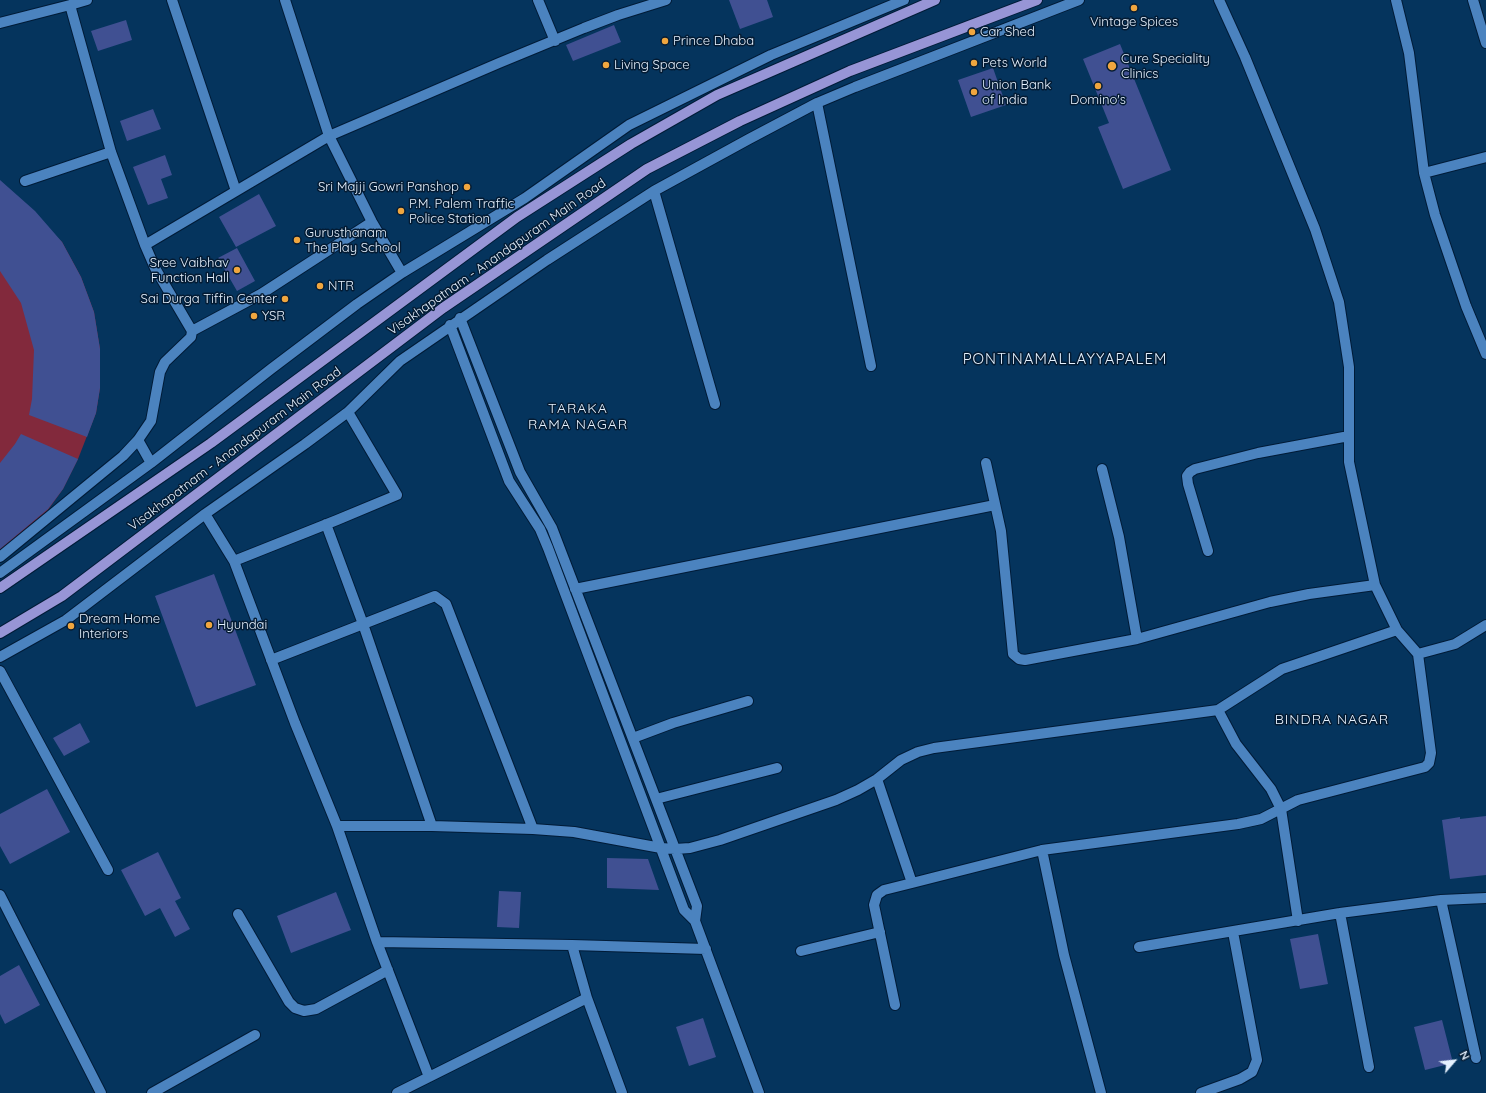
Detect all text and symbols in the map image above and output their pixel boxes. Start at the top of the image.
marker: Vintage Spices [1129,3,1139,13]
place label: Vintage Spices [1090,14,1178,30]
place label: Car Shed [980,24,1035,40]
marker: Car Shed [967,27,977,37]
place label: Prince Dhaba [673,33,754,49]
marker: Prince Dhaba [660,36,670,46]
place label: Cure Speciality Clinics [1121,51,1210,82]
place label: Pets World [982,55,1047,71]
place label: Living Space [614,57,690,73]
marker: Pets World [969,58,979,68]
marker: Living Space [601,60,611,70]
marker: Cure Speciality Clinics [1106,60,1118,72]
place label: Union Bank of India [982,77,1051,108]
marker: Domino's [1093,81,1103,91]
marker: Union Bank of India [969,87,979,97]
place label: Domino's [1070,92,1126,108]
street label: Visakhapatnam - Anandapuram Main Road [385,175,609,339]
place label: Sri Majji Gowri Panshop [318,179,459,195]
marker: Sri Majji Gowri Panshop [462,182,472,192]
place label: P.M. Palem Traffic Police Station [409,196,514,227]
marker: P.M. Palem Traffic Police Station [396,206,406,216]
place label: Gurusthanam The Play School [305,225,401,256]
marker: Gurusthanam The Play School [292,235,302,245]
place label: Sree Vaibhav Function Hall [150,255,229,286]
marker: Sree Vaibhav Function Hall [232,265,242,275]
place label: NTR [328,278,354,294]
marker: NTR [315,281,325,291]
place label: Sai Durga Tiffin Center [141,291,277,307]
marker: Sai Durga Tiffin Center [280,294,290,304]
place label: YSR [262,308,285,324]
marker: YSR [249,311,259,321]
district label: PONTINAMALLAYYAPALEM [963,350,1167,368]
street label: Visakhapatnam - Anandapuram Main Road [126,364,344,534]
district label: TARAKA RAMA NAGAR [528,401,628,434]
place label: Dream Home Interiors [79,611,160,642]
place label: Hyundai [217,617,267,633]
marker: Hyundai [204,620,214,630]
marker: Dream Home Interiors [66,621,76,631]
district label: BINDRA NAGAR [1275,712,1389,728]
north arrow [1434,1041,1474,1081]
text: N [1457,1049,1473,1062]

